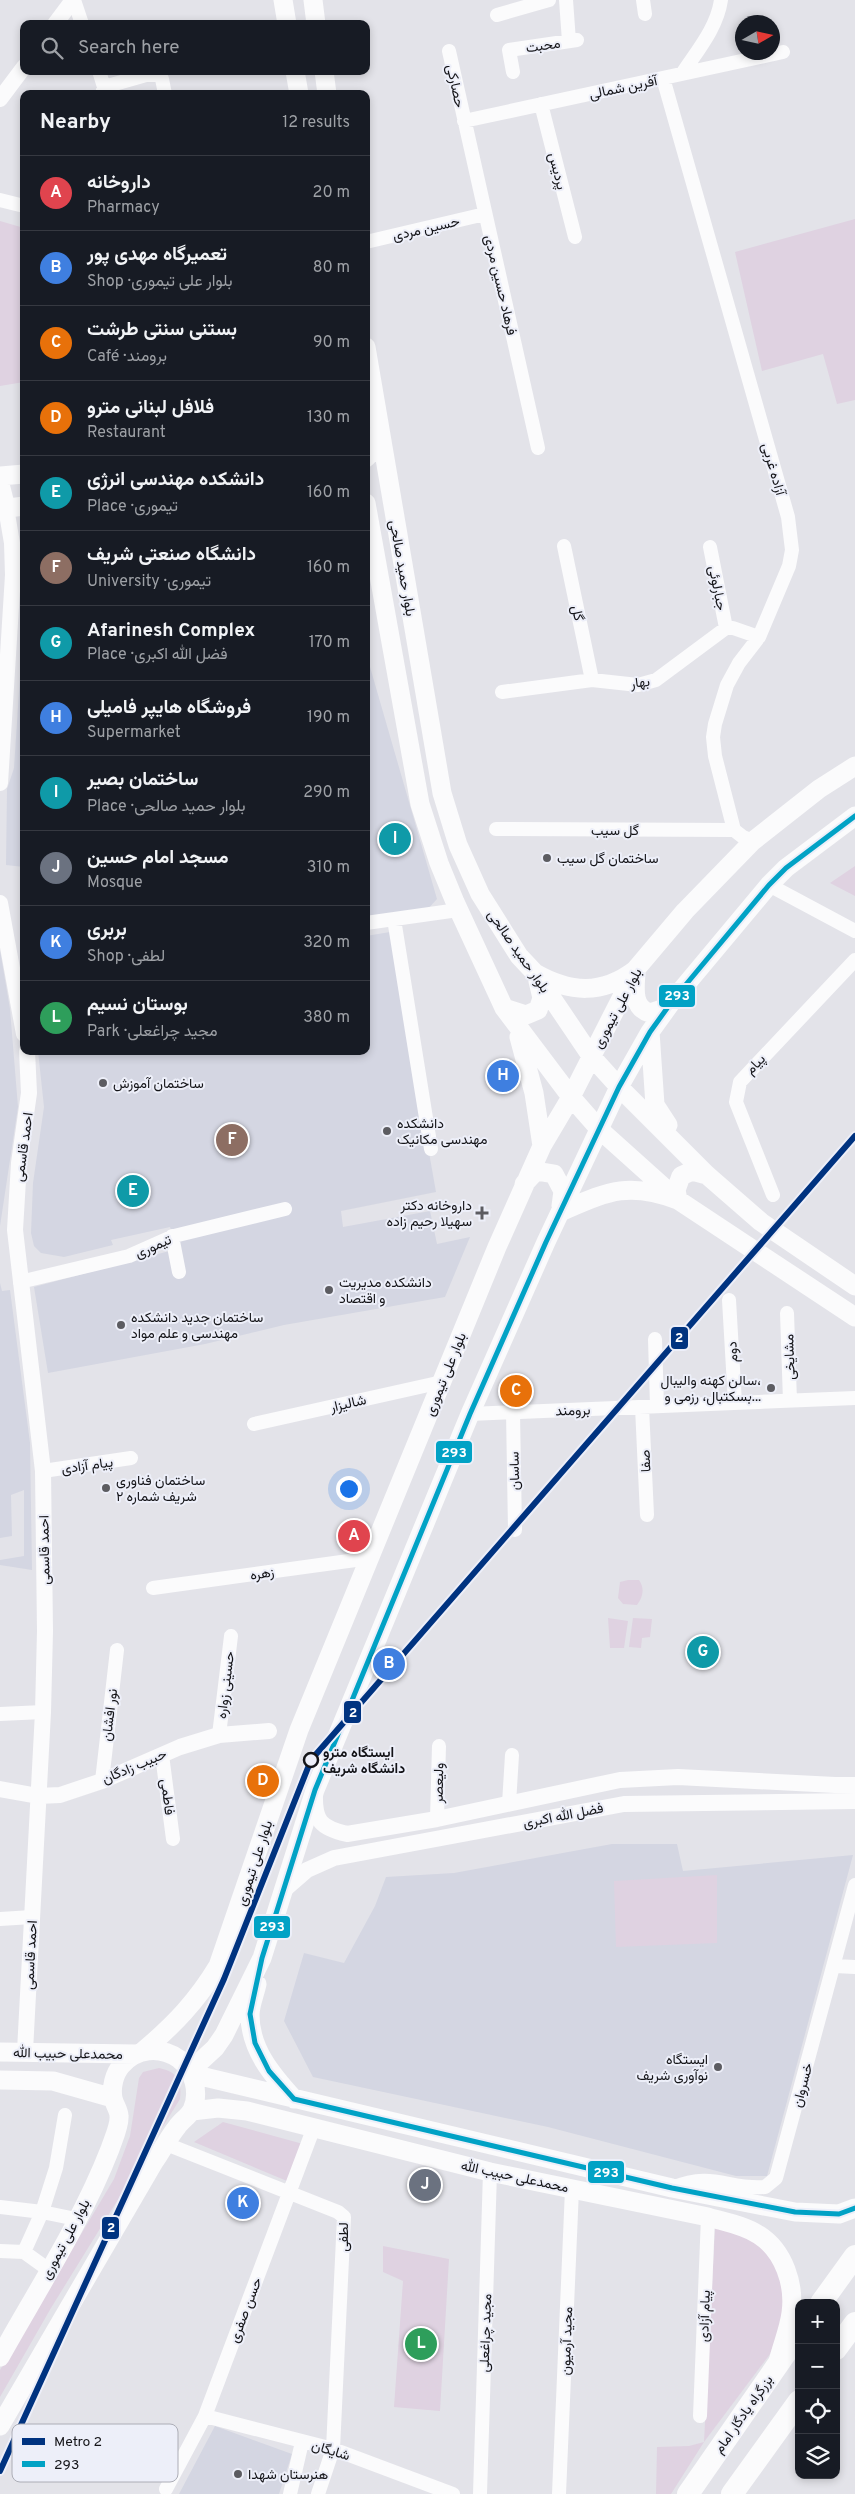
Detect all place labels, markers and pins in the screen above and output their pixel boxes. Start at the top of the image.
pin: I [379,820,411,858]
place label: ساختمان گل سیب [557,851,659,868]
marker: ساختمان گل سیب [541,852,553,864]
pin: H [487,1057,519,1095]
place label: ساختمان آموزش [113,1076,204,1093]
marker: ساختمان آموزش [97,1077,109,1089]
place label: دانشکده مهندسی مکانیک [397,1116,488,1149]
pin: F [216,1121,248,1159]
marker: دانشکده مهندسی مکانیک [381,1125,393,1137]
pin: E [117,1172,149,1210]
place label: داروخانه دکتر سهیلا رحیم زاده [387,1198,472,1231]
marker: داروخانه دکتر سهیلا رحیم زاده [476,1207,488,1219]
place label: دانشکده مدیریت و اقتصاد [339,1275,432,1308]
marker: دانشکده مدیریت و اقتصاد [323,1284,335,1296]
place label: ساختمان جدید دانشکده مهندسی و علم مواد [131,1310,263,1343]
marker: ساختمان جدید دانشکده مهندسی و علم مواد [115,1319,127,1331]
pin: C [500,1372,532,1410]
place label: سالن کهنه والیبال، بسکتبال، رزمی و... [661,1373,761,1406]
marker: سالن کهنه والیبال، بسکتبال، رزمی و... [765,1382,777,1394]
place label: ساختمان فناوری شریف شماره ۲ [116,1473,205,1506]
marker: ساختمان فناوری شریف شماره ۲ [100,1482,112,1494]
pin: A [338,1517,370,1555]
pin: G [687,1633,719,1671]
pin: B [373,1645,405,1683]
place label: ایستگاه مترو دانشگاه شریف [323,1745,405,1778]
marker: ایستگاه مترو دانشگاه شریف [303,1752,319,1768]
pin: D [247,1762,279,1800]
place label: ایستگاه نوآوری شریف [637,2052,708,2085]
marker: ایستگاه نوآوری شریف [712,2061,724,2073]
pin: J [409,2166,441,2204]
pin: K [227,2184,259,2222]
pin: L [405,2325,437,2363]
place label: هنرستان شهدا [248,2467,329,2484]
marker: هنرستان شهدا [232,2468,244,2480]

